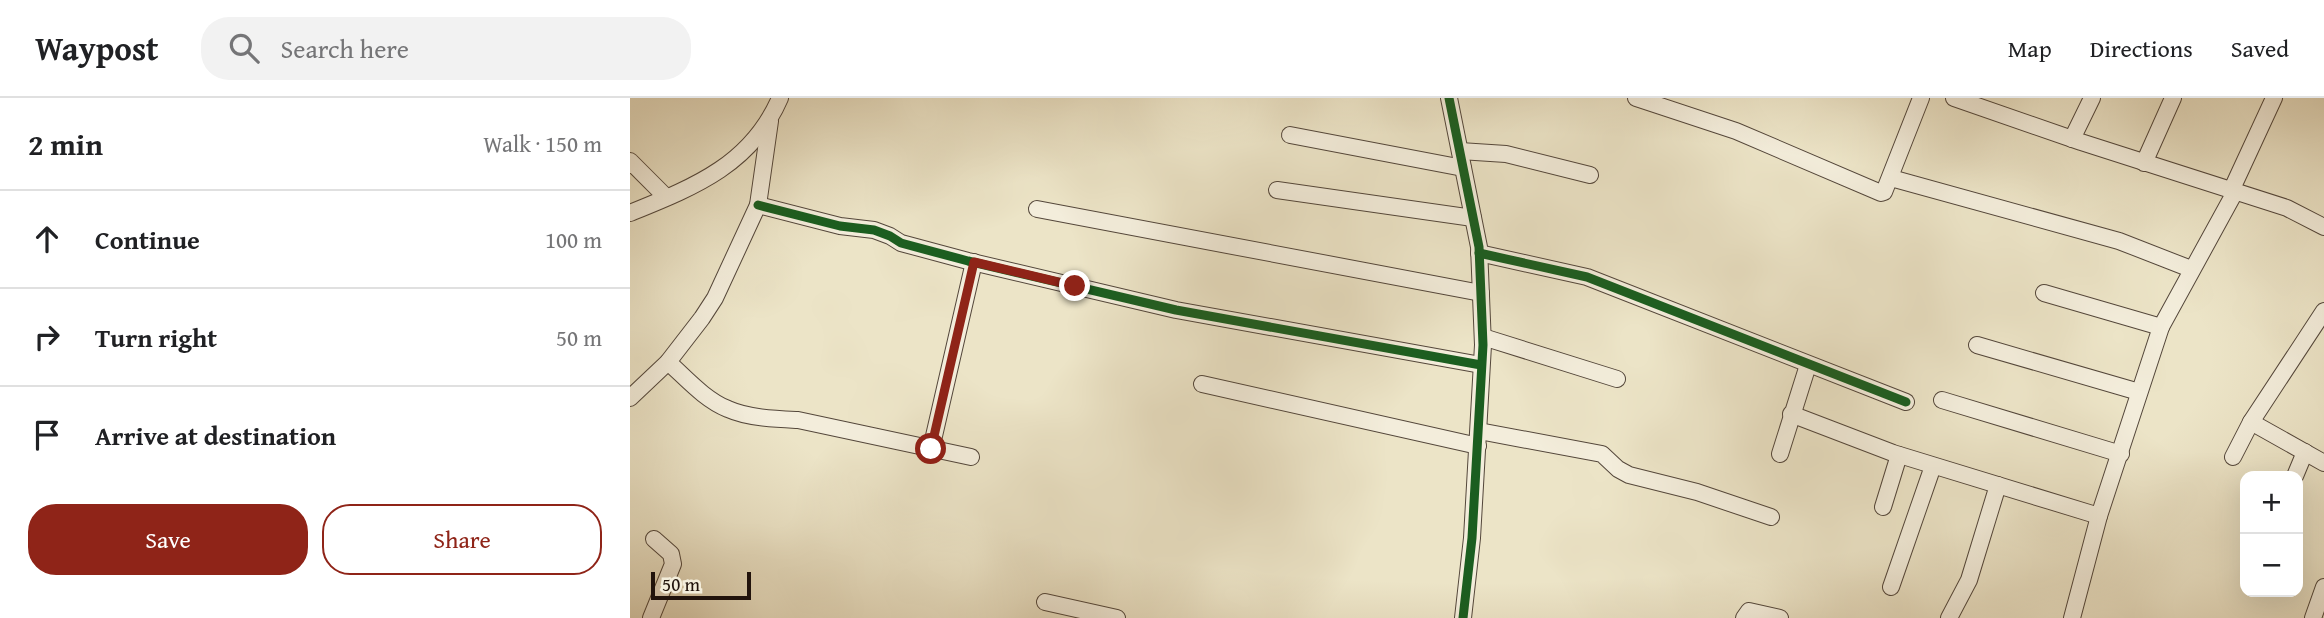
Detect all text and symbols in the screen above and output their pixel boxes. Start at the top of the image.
search box [201,17,691,80]
text: Waypost [35,24,159,72]
icon: search [225,29,263,67]
text: Search here [281,29,409,68]
text: Map [2008,31,2052,66]
text: Directions [2090,31,2193,66]
text: Saved [2231,31,2289,66]
text: 2 min [28,122,103,166]
text: Walk · 150 m [483,127,602,160]
icon: ahead [28,220,66,258]
text: Continue [95,220,200,259]
text: 100 m [545,223,602,256]
route end [1059,270,1090,301]
icon: right [28,318,66,356]
text: Turn right [95,318,217,357]
text: 50 m [556,321,602,354]
icon: arrive [28,416,66,454]
text: Arrive at destination [95,416,336,455]
route start [915,433,946,464]
map controls [2240,471,2303,597]
button: + [2240,471,2303,534]
button: Save [28,504,308,575]
button: Share [322,504,602,575]
button: − [2240,534,2303,597]
scale bar [651,569,751,601]
text: 50 m [662,570,700,598]

